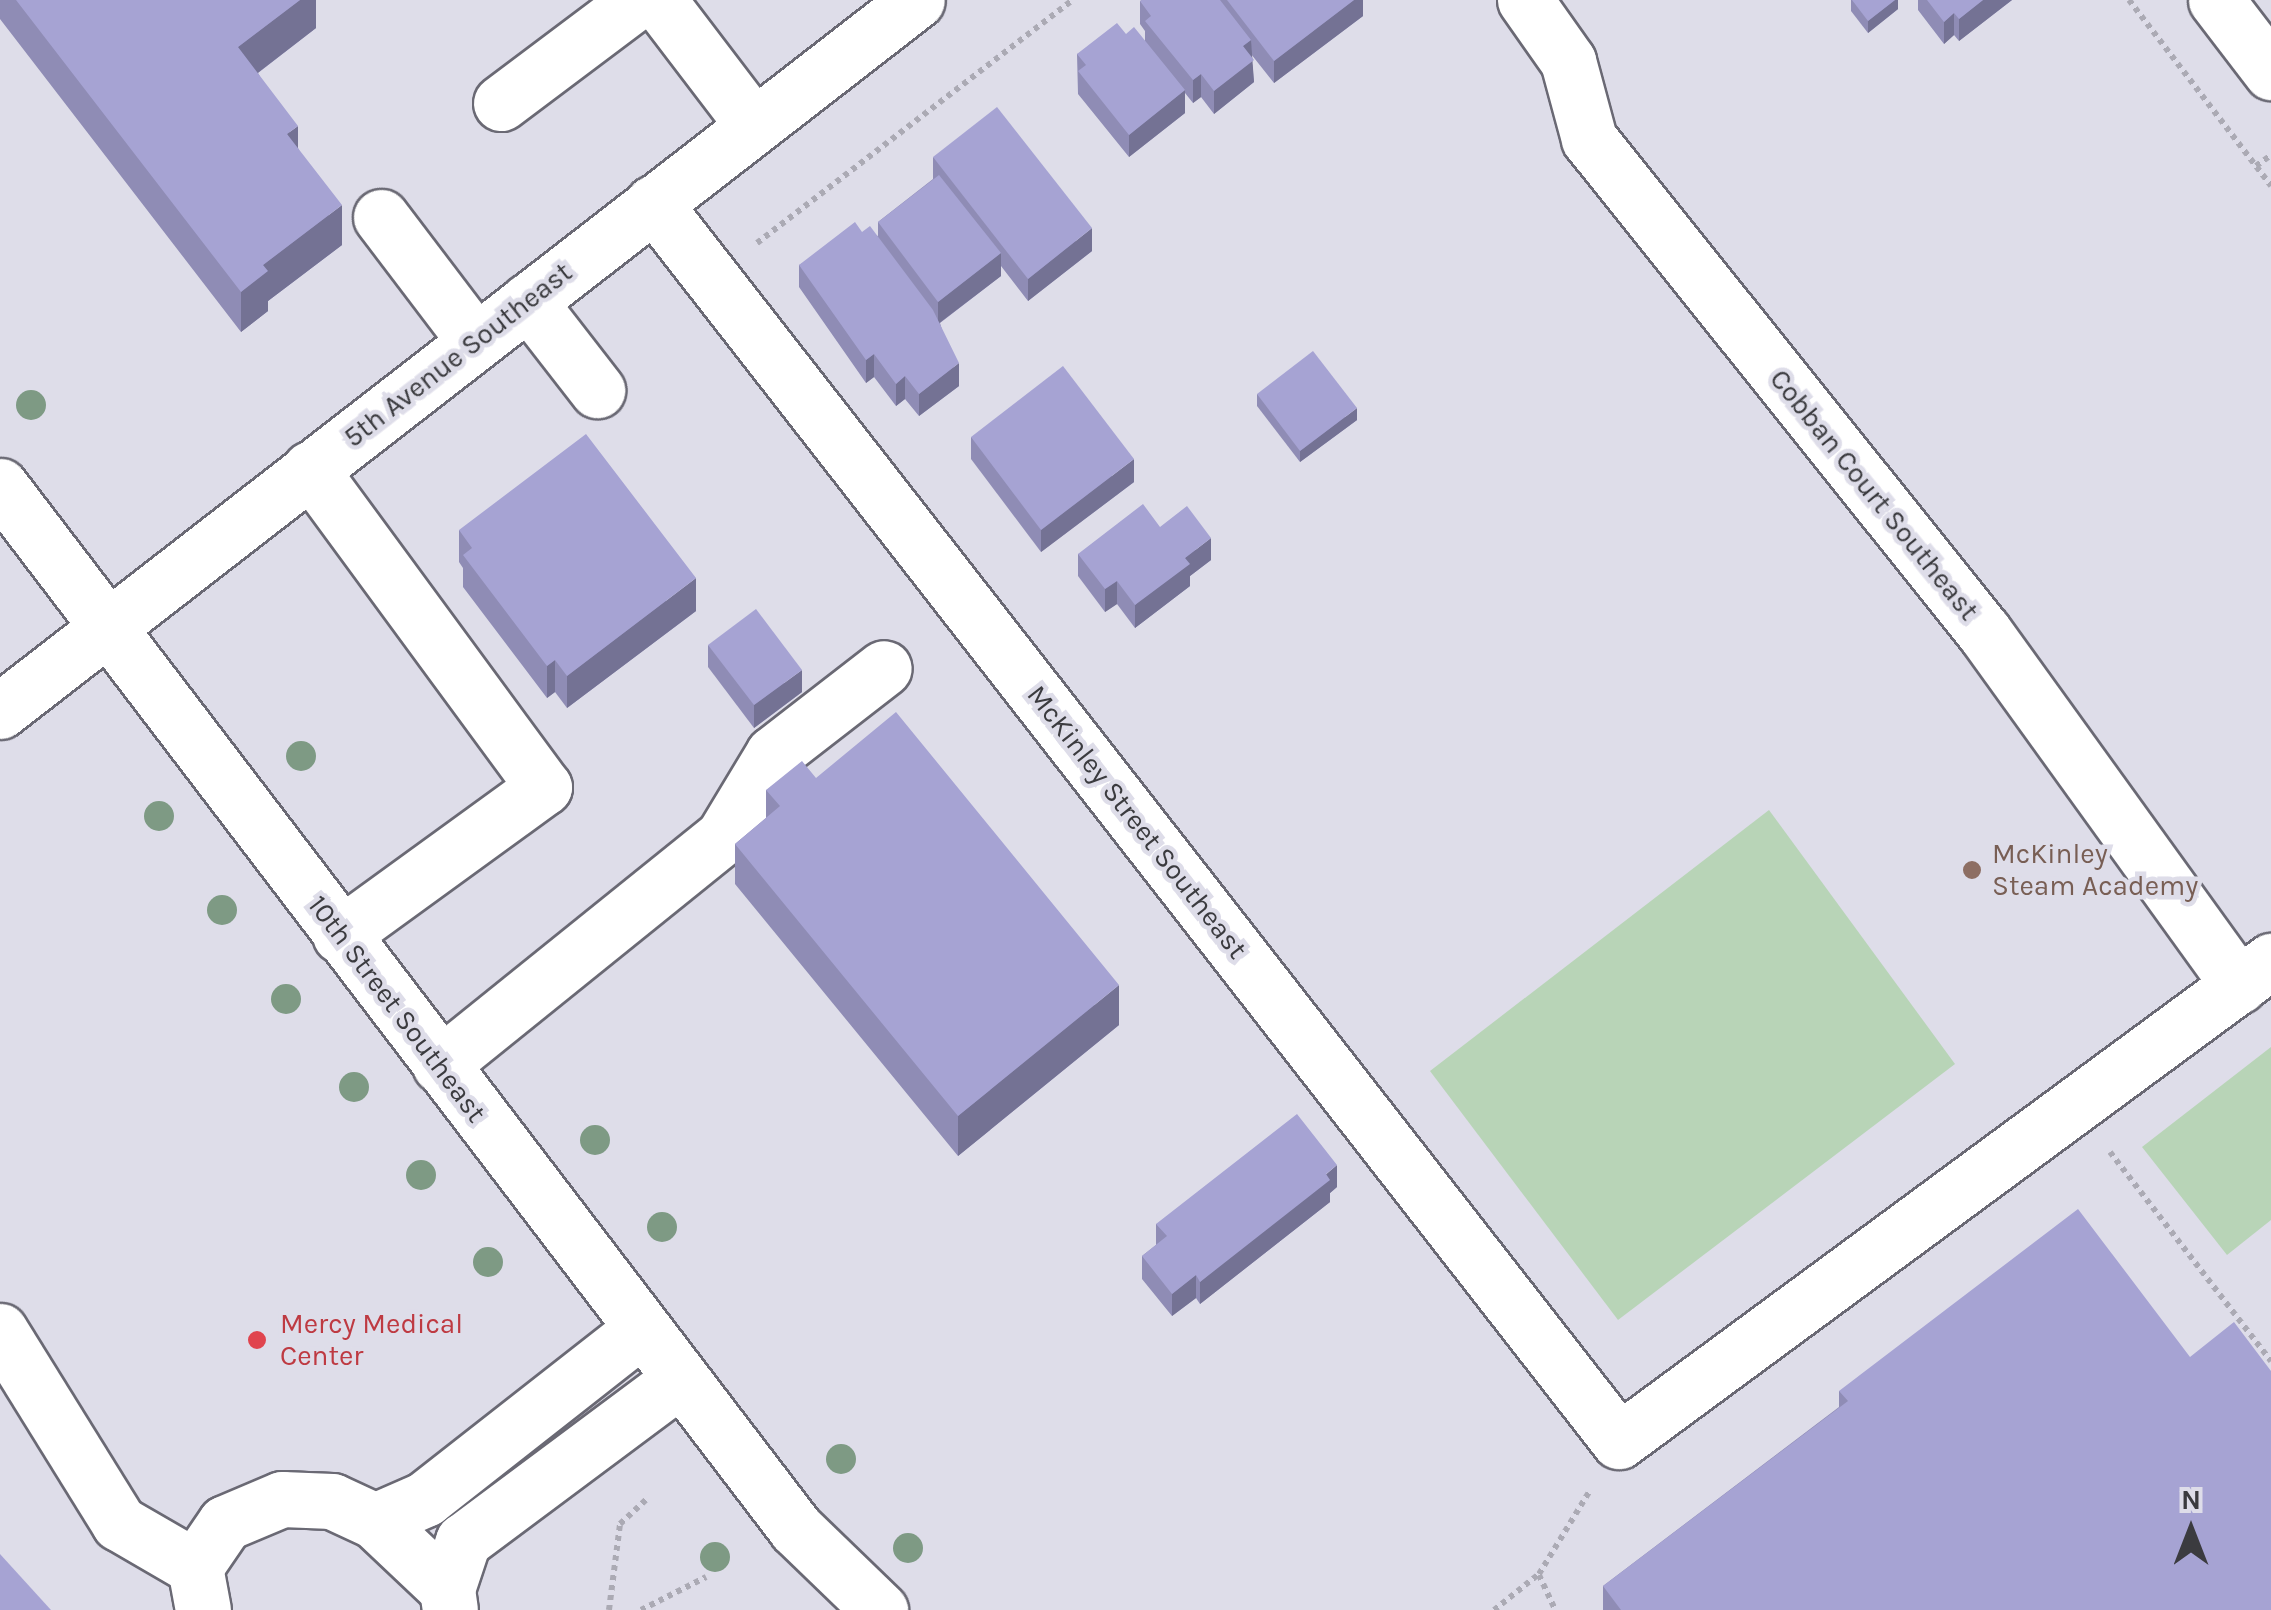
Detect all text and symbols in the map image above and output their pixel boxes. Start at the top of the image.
street label: 5th Avenue Southeast [337,255,579,455]
street label: Cobban Court Southeast [1762,363,1986,627]
street label: McKinley Street Southeast [1020,679,1254,965]
place label: McKinley Steam Academy [1992,837,2198,903]
marker: McKinley Steam Academy [1961,859,1983,881]
street label: 10th Street Southeast [301,889,493,1129]
place label: Mercy Medical Center [280,1307,463,1373]
marker: Mercy Medical Center [244,1327,270,1353]
north arrow [2141,1480,2241,1580]
text: N [2181,1483,2201,1516]

